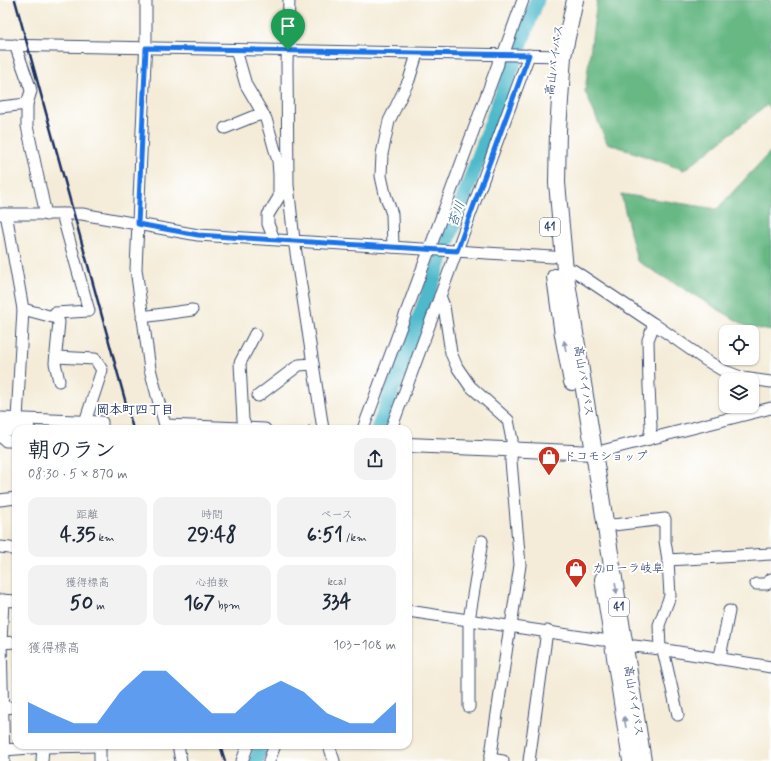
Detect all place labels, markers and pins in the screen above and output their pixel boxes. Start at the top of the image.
pin [271,9,305,50]
shop icon: ドコモショップ [536,444,562,477]
place label: ドコモショップ [564,449,648,465]
shop icon: カローラ岐阜 [563,556,589,589]
place label: カローラ岐阜 [592,561,664,577]

